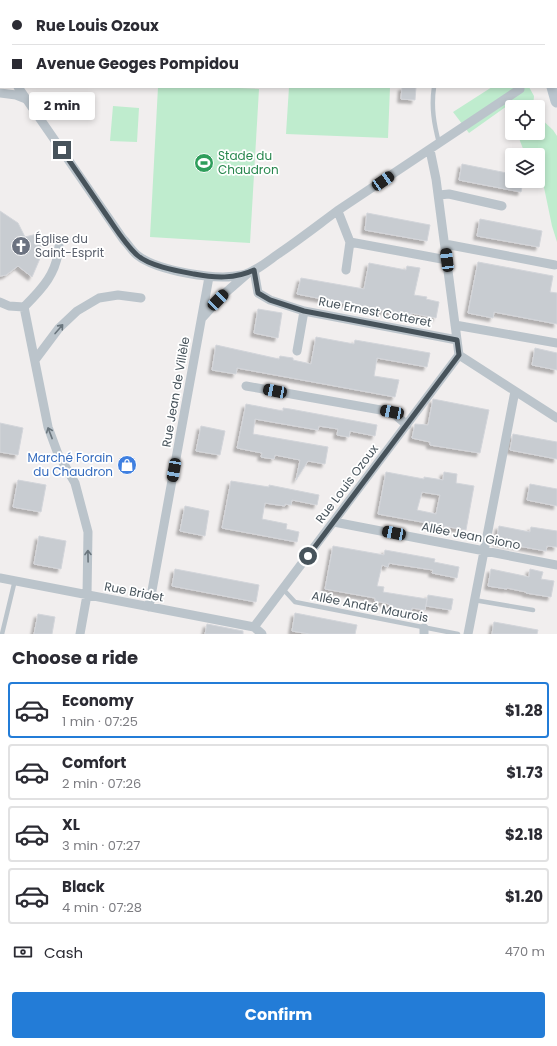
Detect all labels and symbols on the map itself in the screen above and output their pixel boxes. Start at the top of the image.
callout: 2 min [29,92,95,120]
route end [53,141,71,159]
place label: Stade du Chaudron [218,147,279,178]
sports icon: Stade du Chaudron [193,152,215,174]
car [370,169,396,193]
place label: Église du Saint-Esprit [35,230,104,261]
church icon: Église du Saint-Esprit [10,235,32,257]
car [440,247,454,273]
car [205,287,231,313]
street label: Rue Ernest Cotteret [317,292,433,331]
one-way arrow [55,324,64,334]
street label: Rue Jean de Villèle [157,335,194,449]
car [262,383,288,399]
car [379,404,405,420]
one-way arrow [45,428,53,440]
street label: Rue Louis Ozoux [311,441,382,527]
place label: Marché Forain du Chaudron [28,449,113,480]
shop icon: Marché Forain du Chaudron [116,454,138,476]
car [166,457,182,483]
street label: Allée Jean Giono [420,518,522,553]
car [381,525,407,541]
route start [299,547,317,565]
one-way arrow [84,550,92,563]
street label: Rue Bridet [103,577,165,606]
street label: Allée André Maurois [310,587,430,626]

